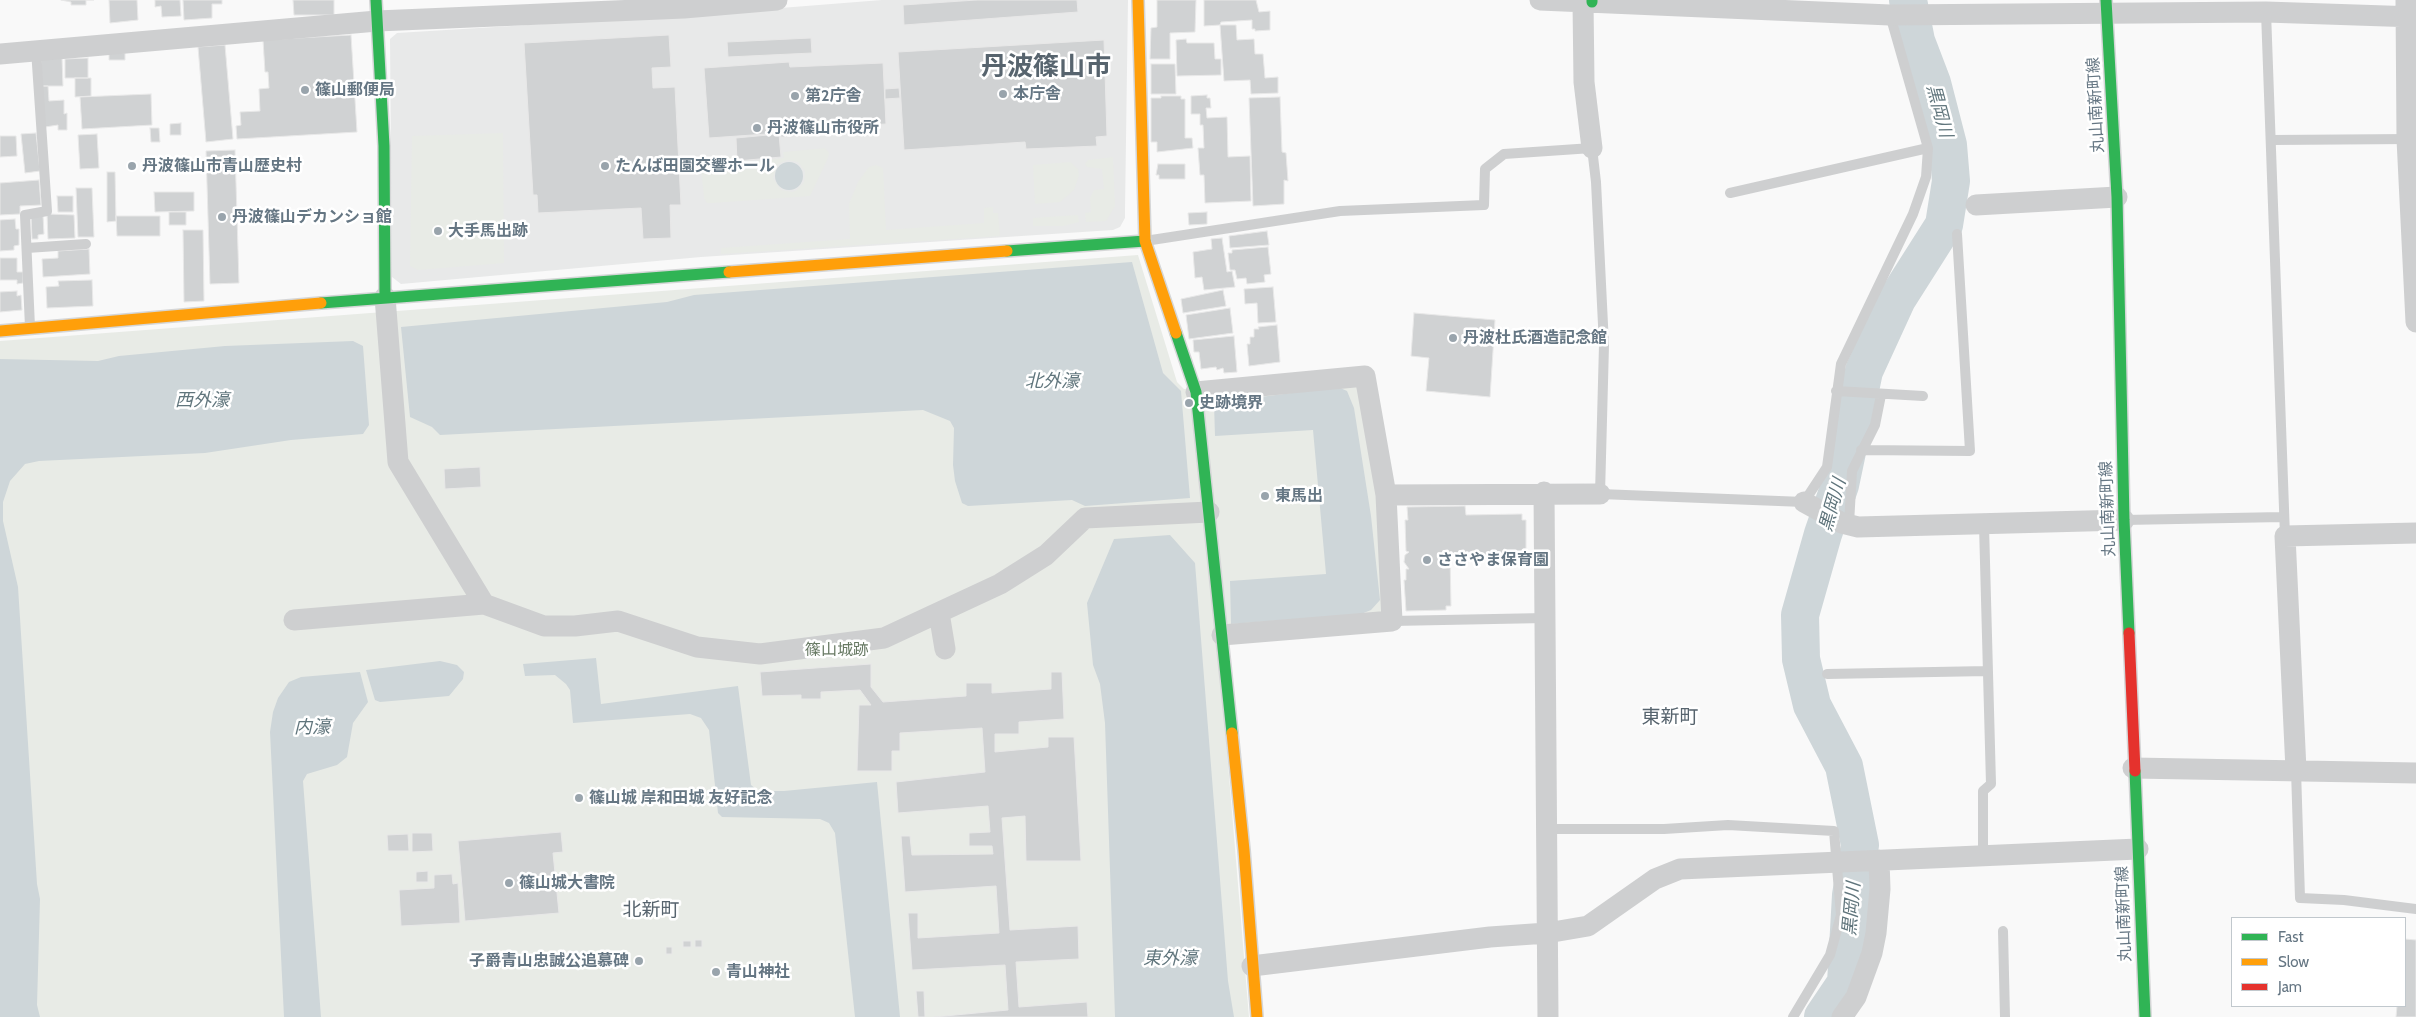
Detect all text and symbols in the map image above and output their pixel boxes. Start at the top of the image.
district label: 丹波篠山市 [981,51,1111,83]
street label: 丸山南新町線 [2084,57,2108,153]
place label: 篠山郵便局 [315,80,395,100]
water label: 黒岡川 [1922,82,1956,140]
marker: 篠山郵便局 [299,84,311,96]
place label: 本庁舎 [1013,84,1061,104]
place label: 第2庁舎 [805,86,861,106]
marker: 本庁舎 [997,88,1009,100]
marker: 第2庁舎 [789,90,801,102]
place label: 丹波篠山市役所 [767,118,879,138]
marker: 丹波篠山市役所 [751,122,763,134]
place label: 丹波篠山市青山歴史村 [142,156,302,176]
place label: たんば田園交響ホール [615,156,775,176]
marker: 丹波篠山市青山歴史村 [126,160,138,172]
marker: たんば田園交響ホール [599,160,611,172]
place label: 丹波篠山デカンショ館 [232,207,392,227]
marker: 丹波篠山デカンショ館 [216,211,228,223]
place label: 大手馬出跡 [448,221,528,241]
marker: 大手馬出跡 [432,225,444,237]
place label: 丹波杜氏酒造記念館 [1463,328,1607,348]
marker: 丹波杜氏酒造記念館 [1447,332,1459,344]
water label: 北外濠 [1025,371,1079,393]
water label: 西外濠 [175,390,229,412]
place label: 史跡境界 [1199,393,1263,413]
marker: 史跡境界 [1183,397,1195,409]
street label: 丸山南新町線 [2097,461,2119,557]
water label: 黒岡川 [1815,476,1851,534]
place label: 東馬出 [1275,486,1323,506]
marker: 東馬出 [1259,490,1271,502]
place label: ささやま保育園 [1437,550,1549,570]
marker: ささやま保育園 [1421,554,1433,566]
park label: 篠山城跡 [805,640,869,660]
district label: 東新町 [1642,706,1698,728]
water label: 内濠 [294,717,330,739]
place label: 篠山城 岸和田城 友好記念 [589,788,772,808]
marker: 篠山城 岸和田城 友好記念 [573,792,585,804]
street label: 丸山南新町線 [2113,866,2135,962]
place label: 篠山城大書院 [519,873,615,893]
marker: 篠山城大書院 [503,877,515,889]
water label: 黒岡川 [1839,881,1865,937]
district label: 北新町 [623,899,679,921]
legend [2231,917,2406,1007]
text: Fast [2278,928,2303,946]
water label: 東外濠 [1143,948,1197,970]
place label: 子爵青山忠誠公追慕碑 [469,951,629,971]
text: Slow [2278,953,2309,971]
marker: 子爵青山忠誠公追慕碑 [633,955,645,967]
place label: 青山神社 [726,962,790,982]
marker: 青山神社 [710,966,722,978]
text: Jam [2278,978,2302,996]

